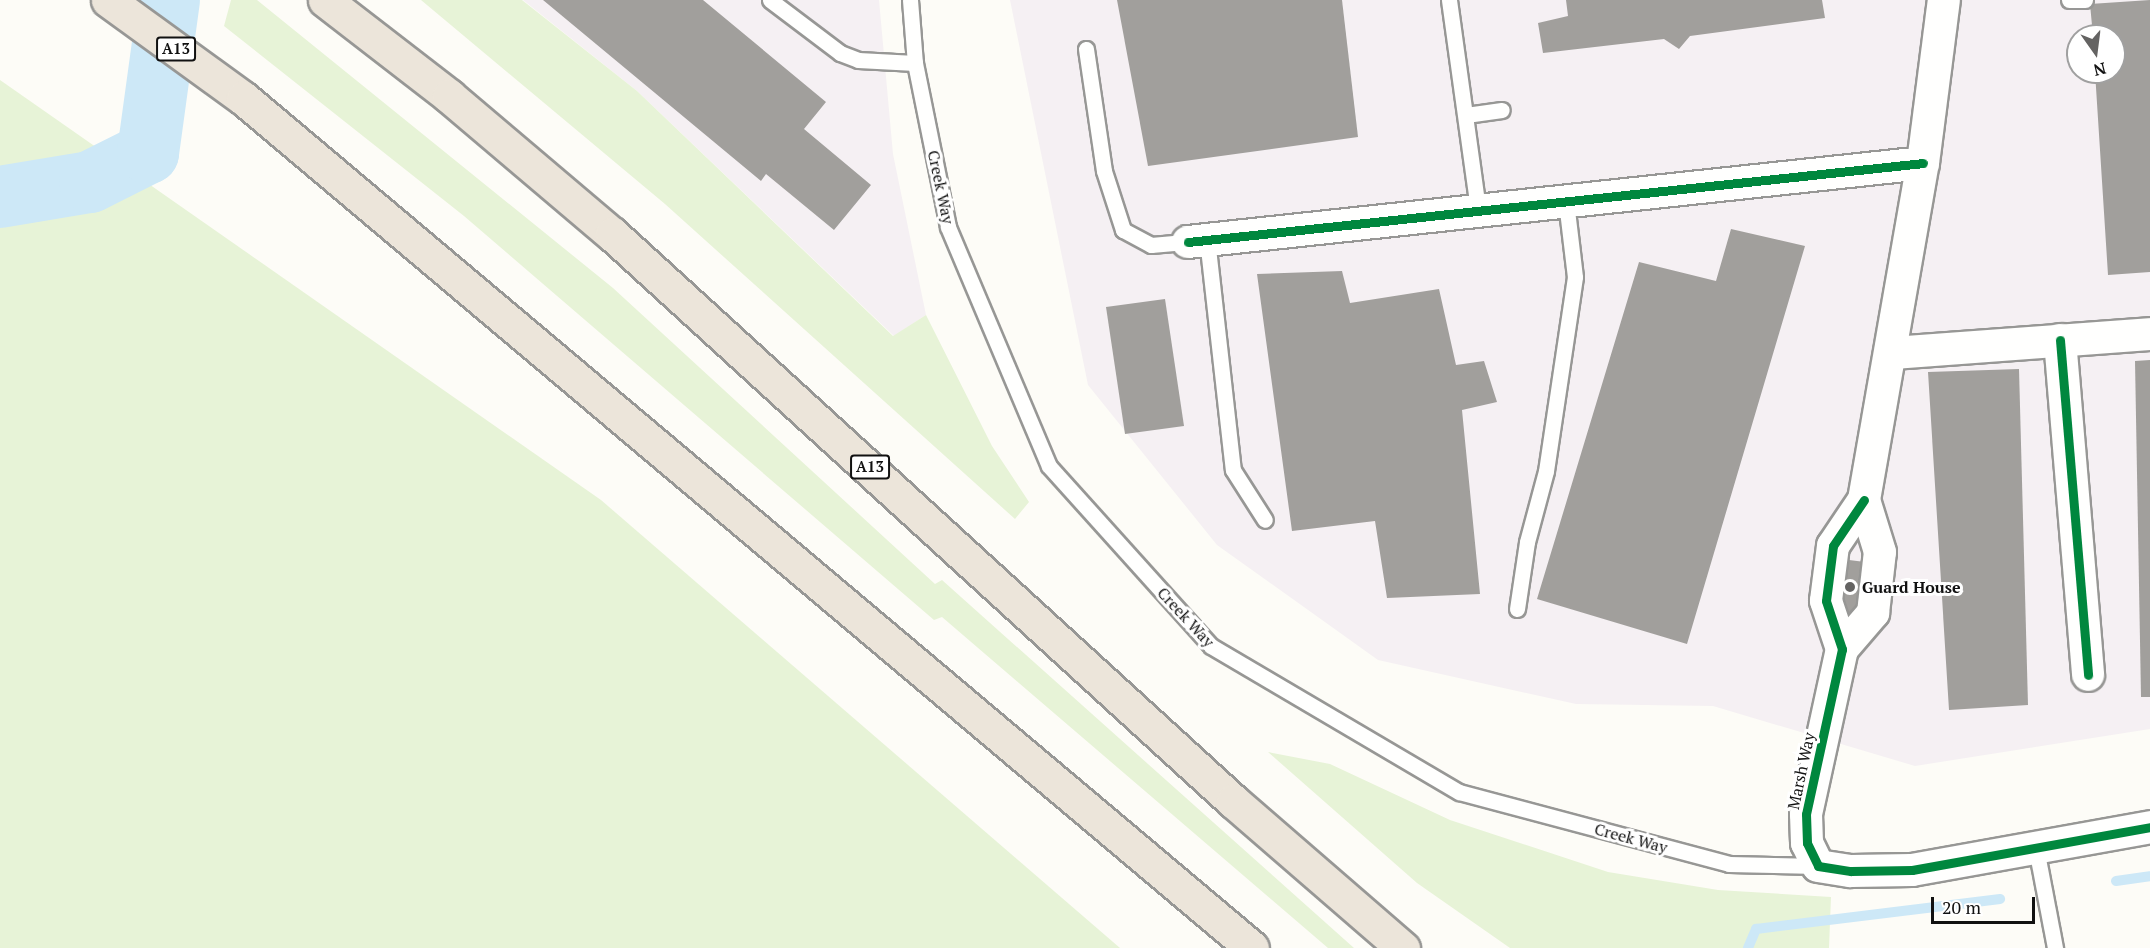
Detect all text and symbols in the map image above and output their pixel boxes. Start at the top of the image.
north arrow [2066,24,2126,84]
road number: A13 [155,37,197,61]
text: N [2091,57,2108,82]
street label: Creek Way [924,148,958,226]
road number: A13 [849,455,891,479]
place label: Guard House [1862,577,1961,597]
marker: Guard House [1843,580,1857,594]
street label: Creek Way [1153,583,1219,651]
street label: Marsh Way [1783,731,1819,811]
street label: Creek Way [1592,819,1670,857]
scale bar [1934,885,2038,923]
text: 20 m [1942,895,1981,919]

